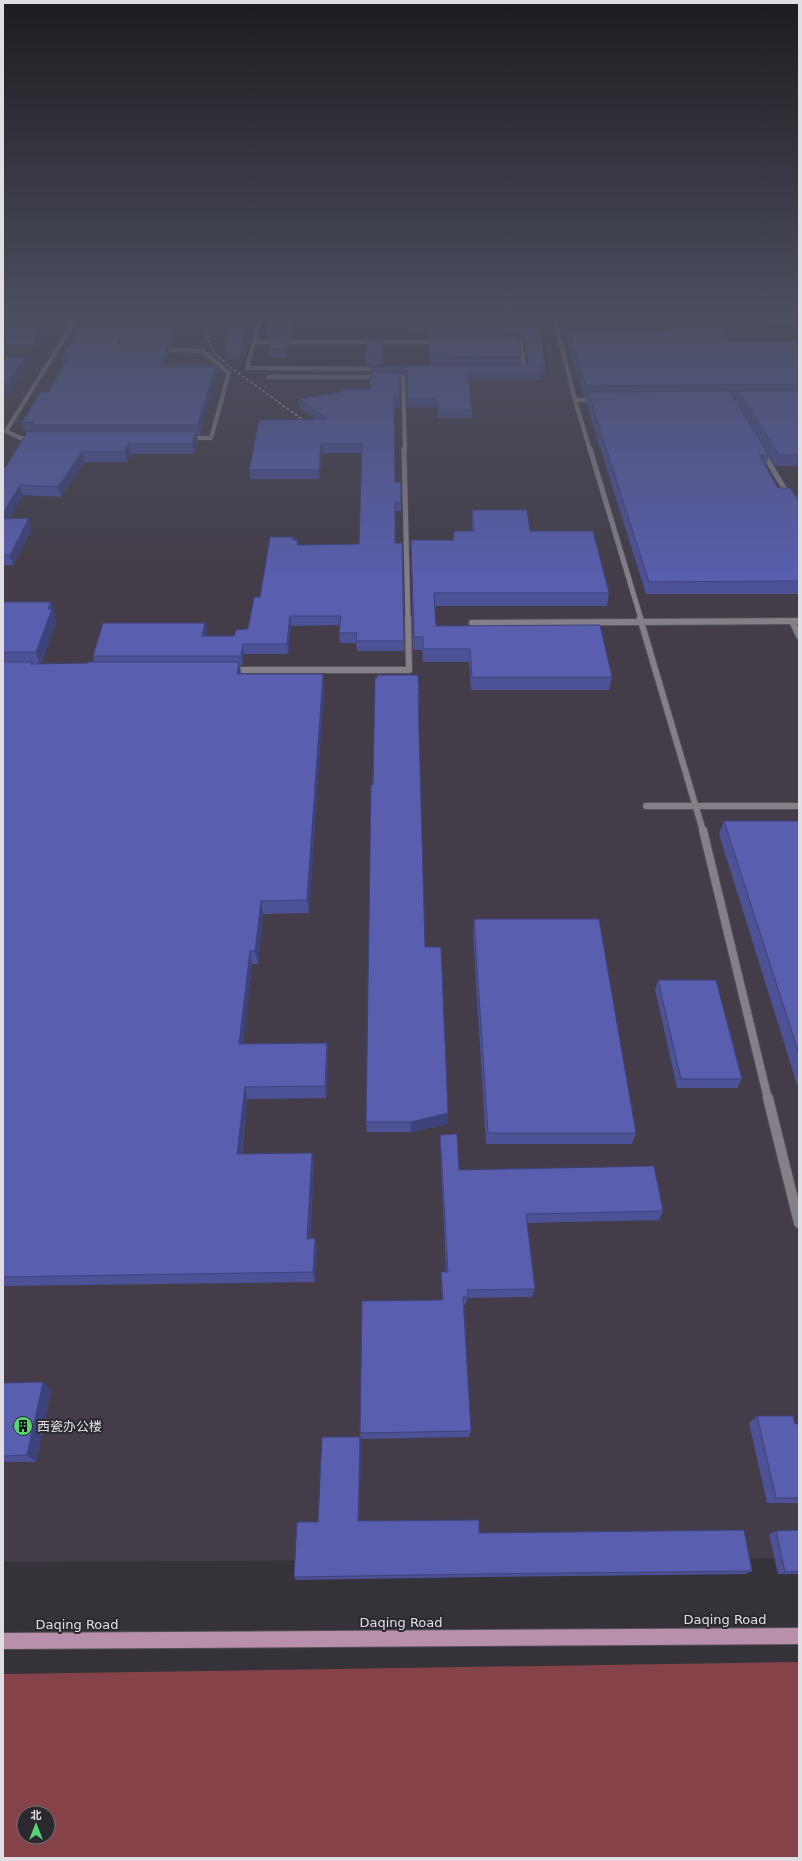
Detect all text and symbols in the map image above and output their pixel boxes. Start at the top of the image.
building icon: 西瓷办公楼 [12,1415,34,1437]
place label: 西瓷办公楼 [37,1419,102,1434]
street label: Daqing Road [683,1612,767,1627]
street label: Daqing Road [359,1615,443,1630]
street label: Daqing Road [35,1617,119,1632]
north arrow [16,1805,56,1845]
text: 北 [31,1809,42,1822]

